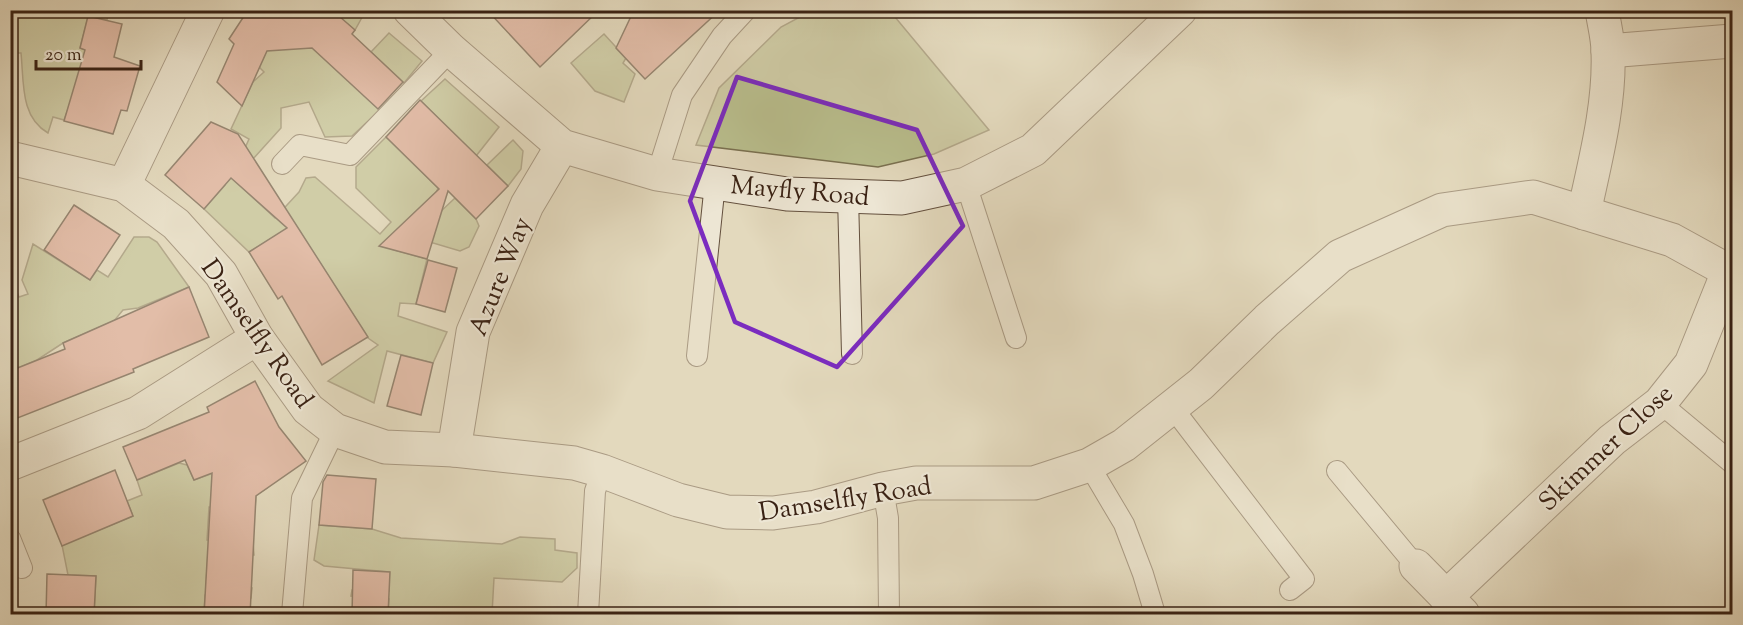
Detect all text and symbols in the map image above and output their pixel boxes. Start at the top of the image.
scale bar [36,33,141,71]
text: 20 m [45,43,82,69]
street label: Mayfly Road [729,168,871,217]
street label: Azure Way [461,212,542,342]
street label: Damselfly Road [191,252,321,417]
street label: Skimmer Close [1531,377,1682,521]
street label: Damselfly Road [756,468,935,532]

